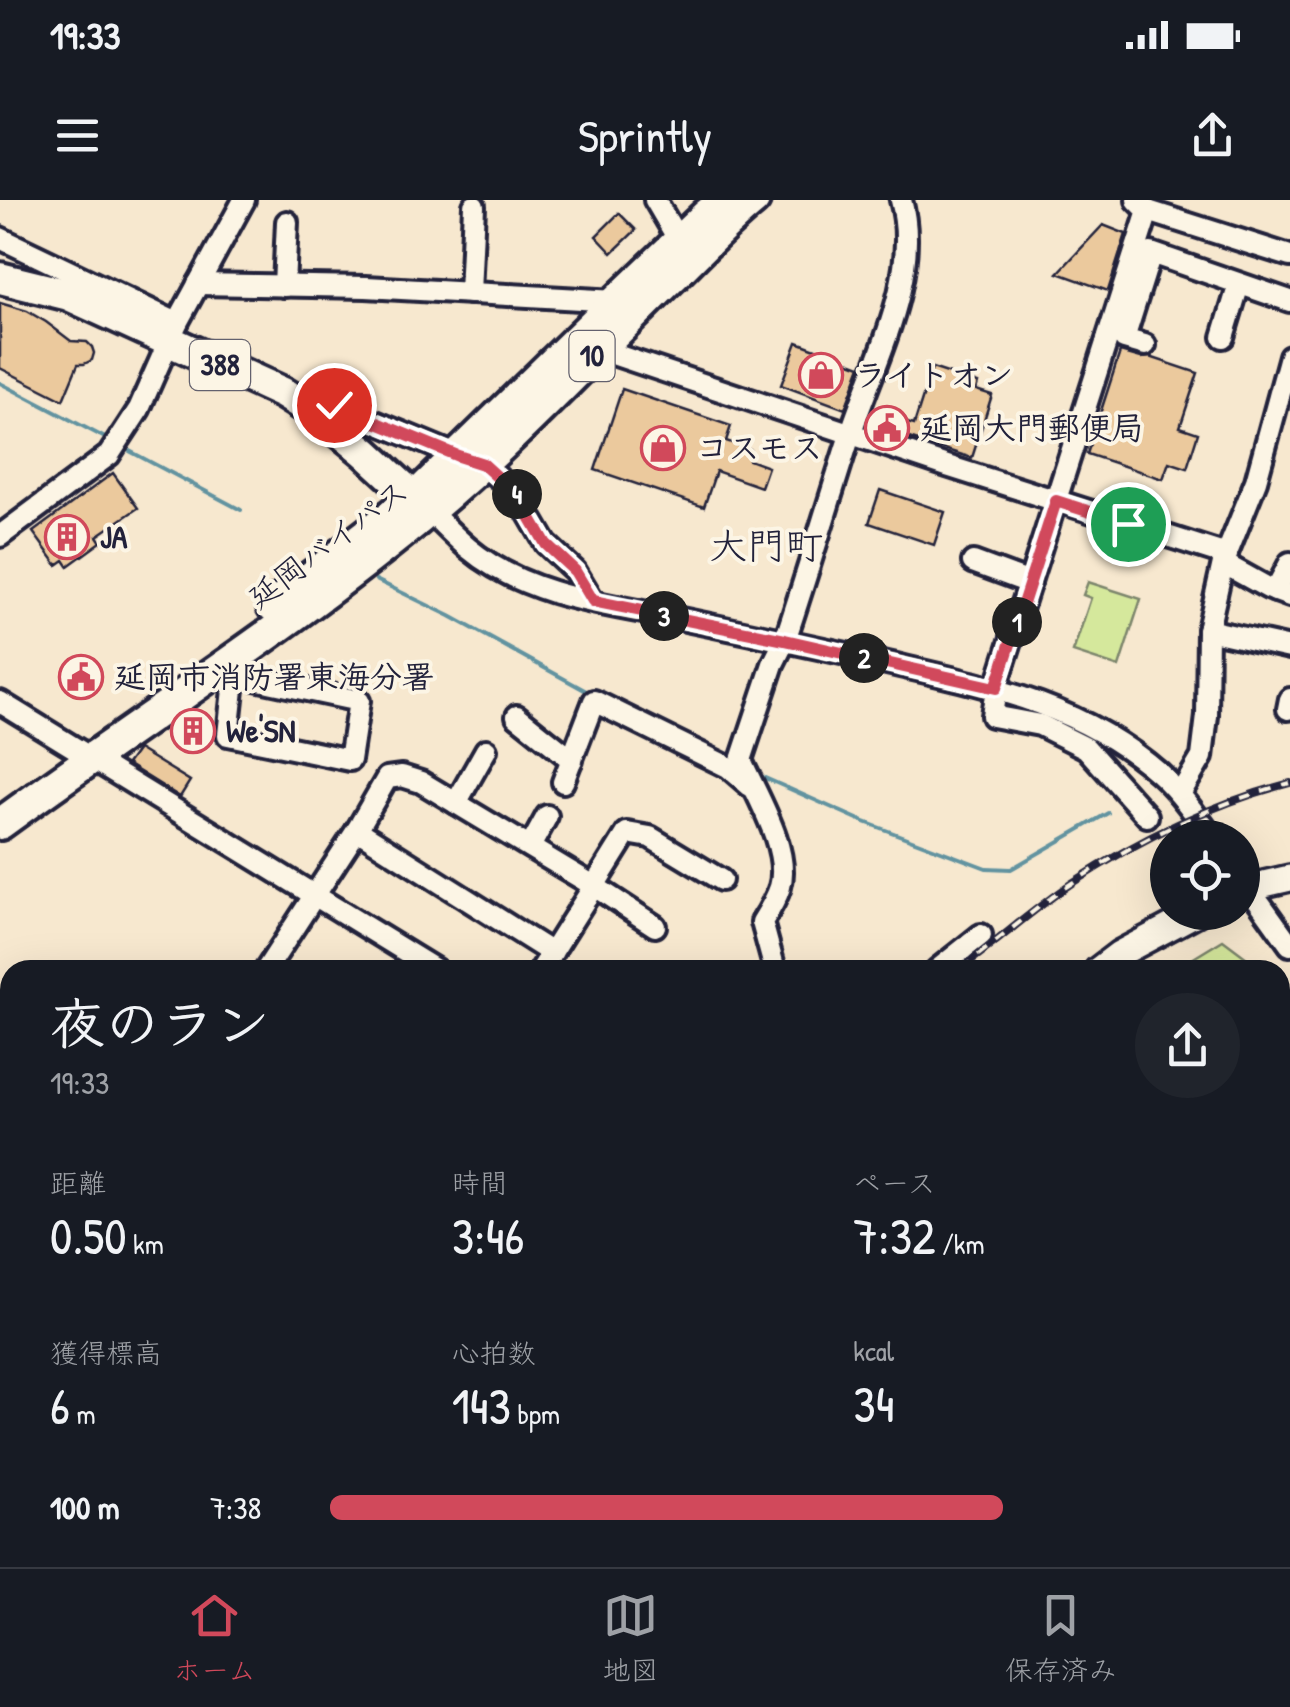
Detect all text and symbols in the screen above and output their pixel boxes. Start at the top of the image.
text: 19:33 [50,9,121,61]
text: Sprintly [578,105,712,166]
icon: menu [50,108,105,163]
icon: share [1185,108,1240,163]
road number: 10 [570,331,614,381]
road number: 388 [190,340,250,390]
shop icon: ライトオン [798,352,844,398]
place label: ライトオン [854,353,1013,396]
pin [292,363,377,448]
icon: check [307,378,362,433]
public building icon: 延岡大門郵便局 [864,405,910,451]
place label: 延岡大門郵便局 [920,406,1144,449]
shop icon: コスモス [640,425,686,471]
place label: コスモス [696,426,823,469]
street label: 延岡バイパス [238,469,417,618]
pin: 4 [492,469,542,519]
text: 4 [512,475,522,513]
pin [1086,482,1171,567]
icon: arrive [1101,497,1156,552]
building icon: JA [44,514,90,560]
place label: JA [100,515,128,558]
district label: 大門町 [709,519,823,571]
pin: 3 [639,591,689,641]
text: 3 [658,597,670,635]
pin: 1 [992,597,1042,647]
text: 1 [1012,603,1022,641]
pin: 2 [839,633,889,683]
text: 2 [857,639,871,677]
public building icon: 延岡市消防署東海分署 [58,654,104,700]
place label: 延岡市消防署東海分署 [114,655,434,698]
building icon: We'SN [170,708,216,754]
place label: We'SN [226,709,295,752]
map controls [1150,820,1260,930]
button: locate [1150,820,1260,930]
text: 夜のラン [50,986,270,1060]
button: share [1135,993,1240,1098]
text: 19:33 [50,1061,109,1104]
text: 距離 [50,1164,106,1202]
text: 時間 [452,1164,508,1202]
text: ペース [853,1164,936,1202]
text: 0.50 [50,1202,127,1270]
text: 3:46 [452,1202,524,1270]
text: 7:32 [853,1202,935,1270]
text: km [127,1225,164,1263]
text: /km [935,1225,984,1263]
text: kcal [853,1332,894,1370]
text: 獲得標高 [50,1334,162,1372]
text: 心拍数 [452,1334,536,1372]
text: 34 [853,1370,894,1438]
text: 6 [50,1372,70,1440]
text: 143 [452,1372,511,1440]
text: m [70,1395,95,1433]
text: bpm [511,1395,560,1433]
text: 100 m [50,1486,119,1529]
text: 7:38 [210,1486,261,1529]
tab: ホーム [173,1588,256,1689]
tab: 地図 [602,1588,658,1689]
tab: 保存済み [1005,1588,1117,1689]

